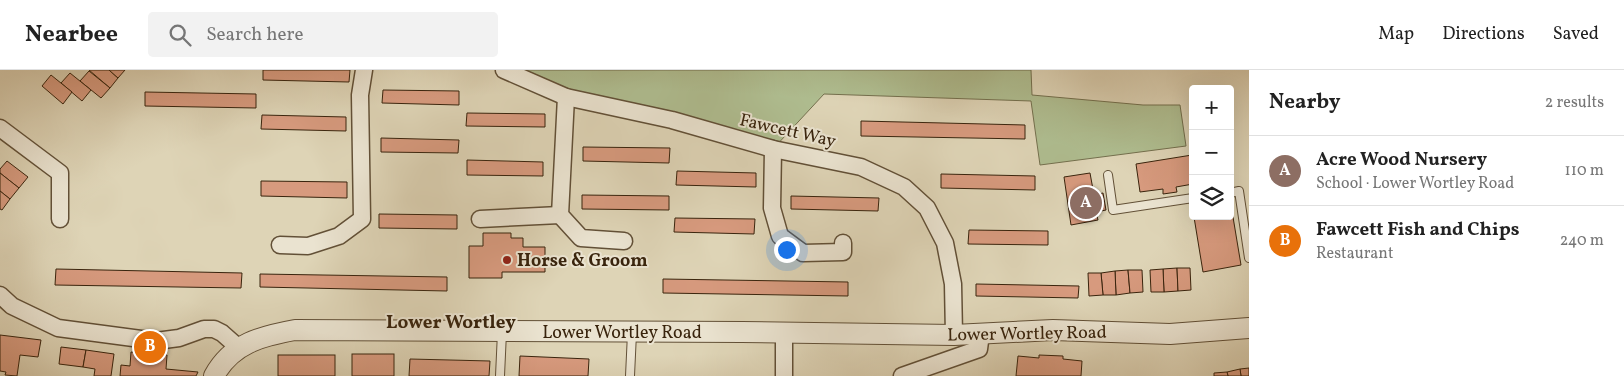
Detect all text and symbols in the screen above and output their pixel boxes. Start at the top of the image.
search box [148,12,498,57]
text: Nearbee [25,18,118,52]
icon: search [166,21,194,49]
text: Search here [206,22,303,48]
text: Map [1378,22,1414,47]
text: Directions [1442,22,1525,47]
text: Saved [1553,22,1599,47]
map controls [1189,85,1234,220]
button: + [1189,85,1234,130]
text: Nearby [1269,88,1340,117]
text: 2 results [1545,92,1604,114]
street label: Fawcett Way [737,108,839,155]
button: − [1189,130,1234,175]
text: Acre Wood Nursery [1316,147,1487,173]
text: A [1279,160,1291,182]
text: 110 m [1565,160,1604,182]
text: School · Lower Wortley Road [1316,173,1514,195]
button: layers [1189,175,1234,220]
pin: A [1070,184,1102,222]
text: Fawcett Fish and Chips [1316,217,1519,243]
text: B [1280,230,1290,252]
text: 240 m [1560,230,1604,252]
your location [774,237,800,263]
text: Restaurant [1316,243,1394,265]
place label: Horse & Groom [517,249,648,274]
marker: Horse & Groom [501,254,513,266]
district label: Lower Wortley [386,310,516,336]
street label: Lower Wortley Road [542,321,702,346]
street label: Lower Wortley Road [947,321,1107,348]
pin: B [134,328,166,366]

